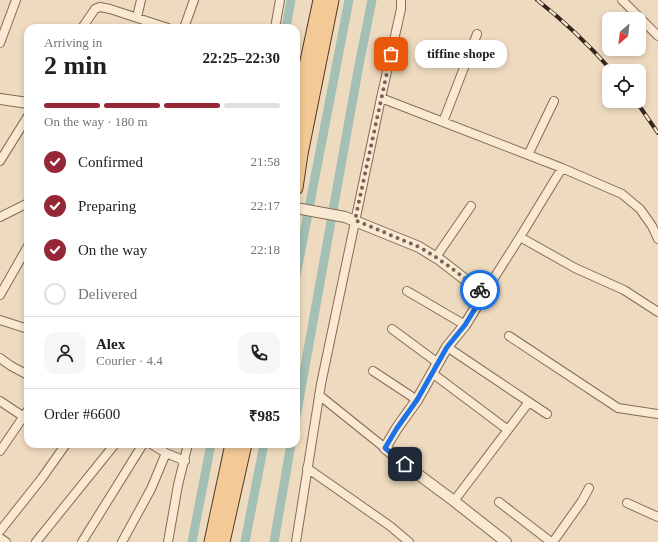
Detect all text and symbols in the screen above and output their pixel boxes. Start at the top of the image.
north arrow [602,12,646,56]
map controls [602,12,646,108]
text: Arriving in [44,35,102,50]
pin [374,37,408,71]
callout: tiffine shope [415,40,507,68]
icon: bag [380,43,402,65]
text: tiffine shope [427,46,495,61]
text: 22:25–22:30 [203,50,280,66]
text: 2 min [44,51,107,80]
button: locate [602,64,646,108]
text: On the way · 180 m [44,114,148,129]
icon: check [44,151,66,173]
text: Confirmed [78,154,143,170]
text: 21:58 [250,154,280,169]
icon: check [44,195,66,217]
text: Preparing [78,198,136,214]
text: 22:17 [250,198,280,213]
icon: check [44,239,66,261]
text: On the way [78,242,147,258]
text: 22:18 [250,242,280,257]
courier [460,270,500,310]
icon: bike [469,279,491,301]
text: Delivered [78,286,137,302]
button: person [44,332,86,374]
button: phone [238,332,280,374]
text: Alex [96,336,125,352]
text: Courier · 4.4 [96,353,163,368]
text: Order #6600 [44,406,120,422]
text: ₹985 [249,408,280,424]
pin [388,447,422,481]
icon: home [394,453,416,475]

